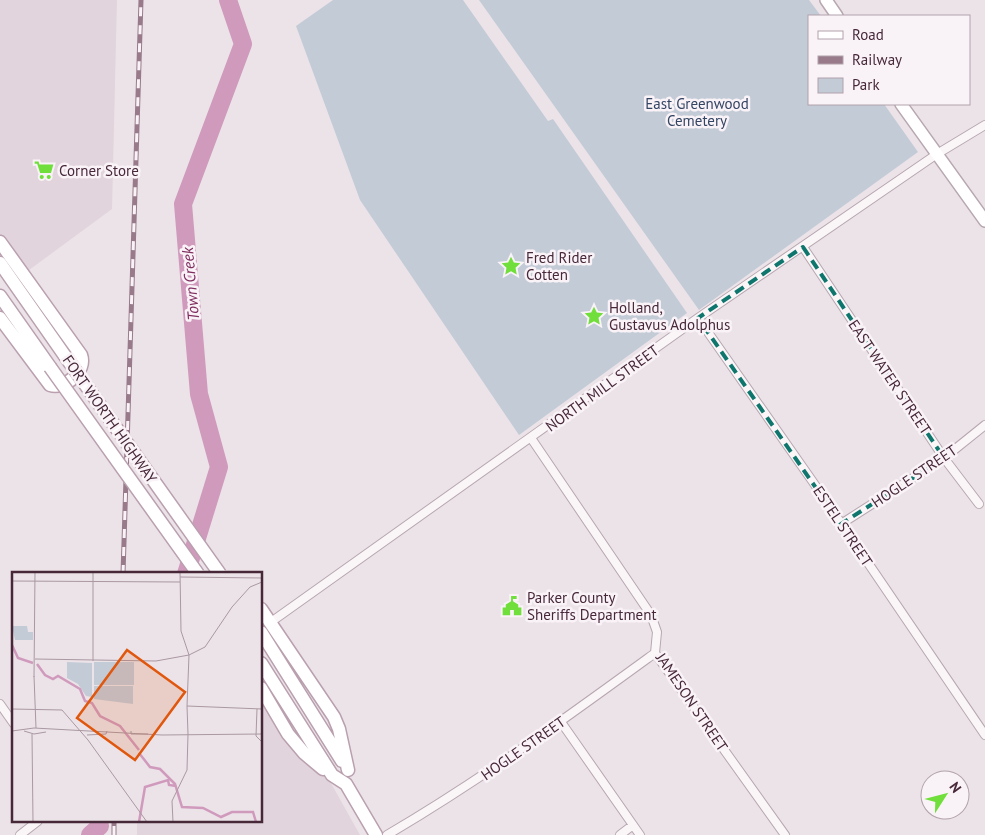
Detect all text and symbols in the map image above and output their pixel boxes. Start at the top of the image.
legend [808,15,970,105]
text: Road [852,25,884,44]
text: Railway [852,50,902,69]
text: Park [852,75,880,94]
park label: East Greenwood Cemetery [645,94,749,130]
supermarket icon: Corner Store [33,159,55,181]
place label: Corner Store [59,161,139,180]
water label: Town Creek [177,246,203,322]
place label: Fred Rider Cotten [526,248,592,284]
place icon: Fred Rider Cotten [500,255,522,277]
place label: Holland, Gustavus Adolphus [609,298,730,334]
place icon: Holland, Gustavus Adolphus [583,305,605,327]
street label: EAST WATER STREET [844,316,936,439]
street label: NORTH MILL STREET [542,340,663,436]
street label: FORT WORTH HIGHWAY [59,351,162,487]
street label: HOGLE STREET [868,440,961,512]
street label: ESTEL STREET [809,482,877,570]
inset map [12,572,262,822]
place label: Parker County Sheriffs Department [527,588,657,624]
public building icon: Parker County Sheriffs Department [501,595,523,617]
street label: JAMESON STREET [651,648,732,756]
street label: HOGLE STREET [477,711,570,784]
north arrow [920,770,970,820]
text: N [946,778,966,796]

